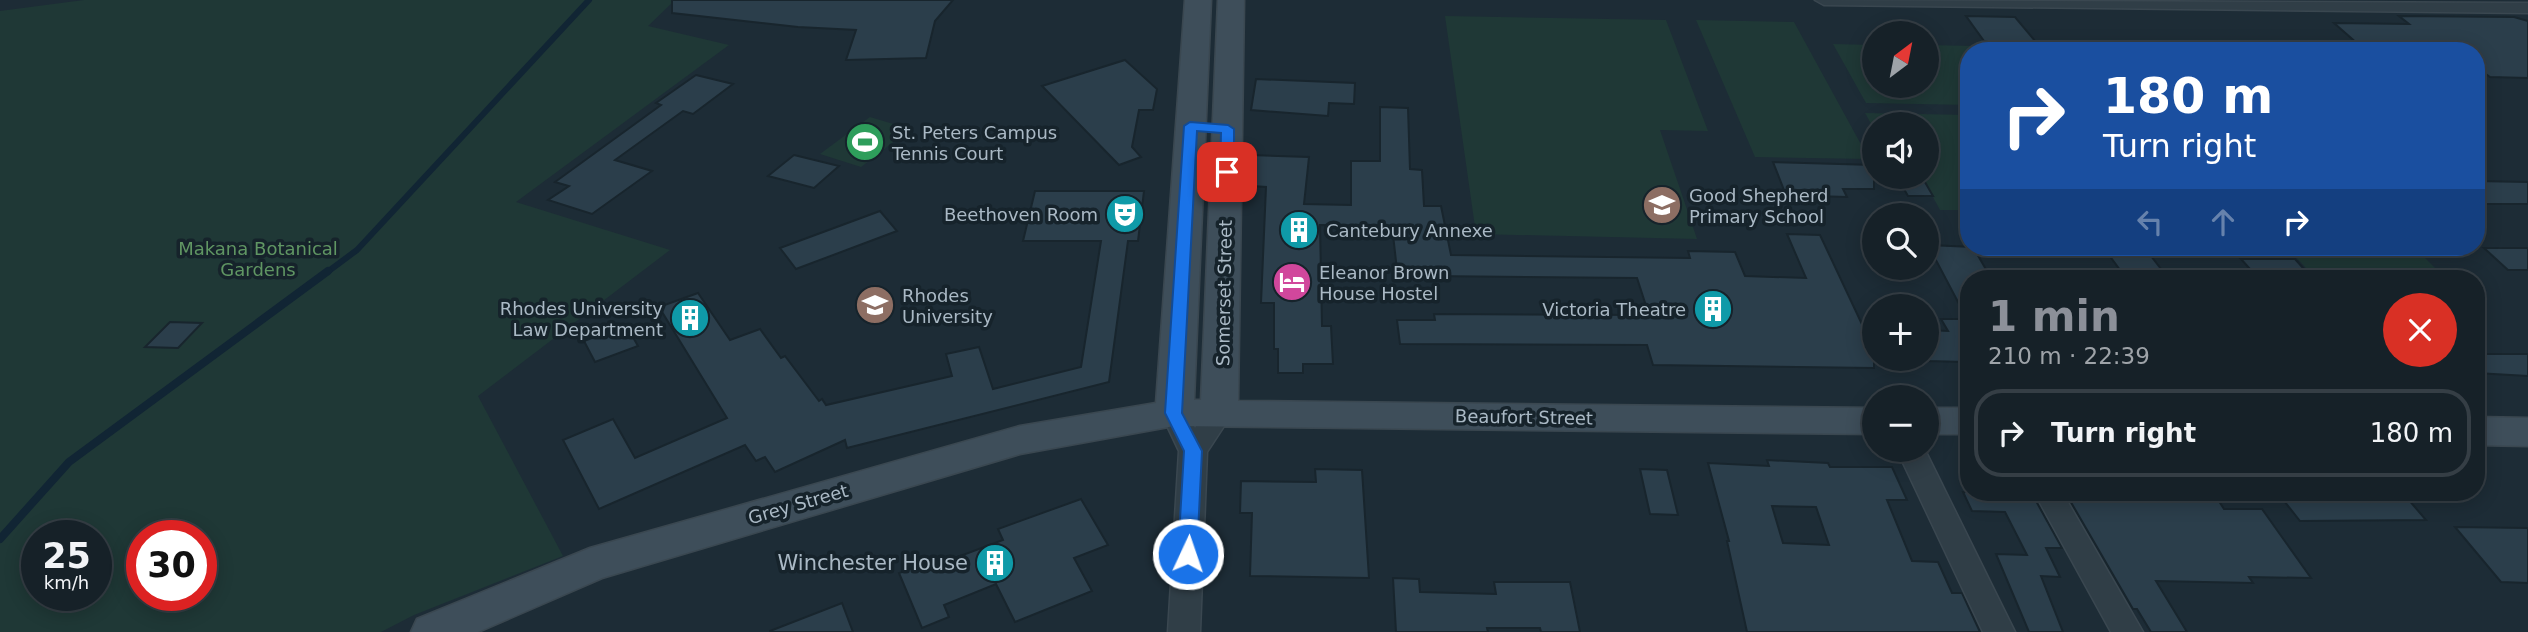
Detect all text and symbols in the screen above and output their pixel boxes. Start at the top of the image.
north arrow [1862,21,1939,98]
map controls [1862,21,1939,462]
text: 180 m [2103,68,2273,125]
icon: right [1988,70,2079,161]
button: sound [1862,112,1939,189]
sports icon: St. Peters Campus Tennis Court [844,121,886,163]
place label: St. Peters Campus Tennis Court [891,122,1057,164]
text: Turn right [2103,127,2256,165]
pin [1197,142,1257,202]
icon: arrive [1208,153,1246,191]
school or university icon: Good Shepherd Primary School [1641,184,1683,226]
place label: Good Shepherd Primary School [1689,185,1828,227]
theatre icon: Beethoven Room [1104,193,1146,235]
button: search [1862,203,1939,280]
icon: left [2131,203,2169,241]
icon: ahead [2204,203,2242,241]
icon: right [2277,203,2315,241]
place label: Beethoven Room [944,204,1098,225]
building icon: Cantebury Annexe [1278,209,1320,251]
street label: Somerset Street [1212,220,1236,366]
place label: Cantebury Annexe [1326,220,1493,241]
park label: Makana Botanical Gardens [178,238,338,280]
hotel icon: Eleanor Brown House Hostel [1271,261,1313,303]
place label: Eleanor Brown House Hostel [1319,262,1450,304]
school or university icon: Rhodes University [854,284,896,326]
place label: Rhodes University [902,285,993,327]
building icon: Victoria Theatre [1692,288,1734,330]
text: 1 min [1988,292,2120,341]
button: close [2383,293,2457,367]
button: + [1862,294,1939,371]
building icon: Rhodes University Law Department [669,297,711,339]
place label: Rhodes University Law Department [500,298,663,340]
place label: Victoria Theatre [1542,299,1686,320]
text: 210 m · 22:39 [1988,343,2150,369]
button: − [1862,385,1939,462]
street label: Beaufort Street [1455,405,1593,429]
icon: right [1992,414,2030,452]
text: Turn right [2051,418,2196,448]
text: 180 m [2370,418,2453,448]
street label: Grey Street [746,480,850,528]
position arrow [1151,517,1225,591]
speed limit sign: 30 [126,520,217,611]
text: 25 [42,536,91,576]
building icon: Winchester House [974,542,1016,584]
place label: Winchester House [778,551,968,575]
text: km/h [44,572,89,593]

